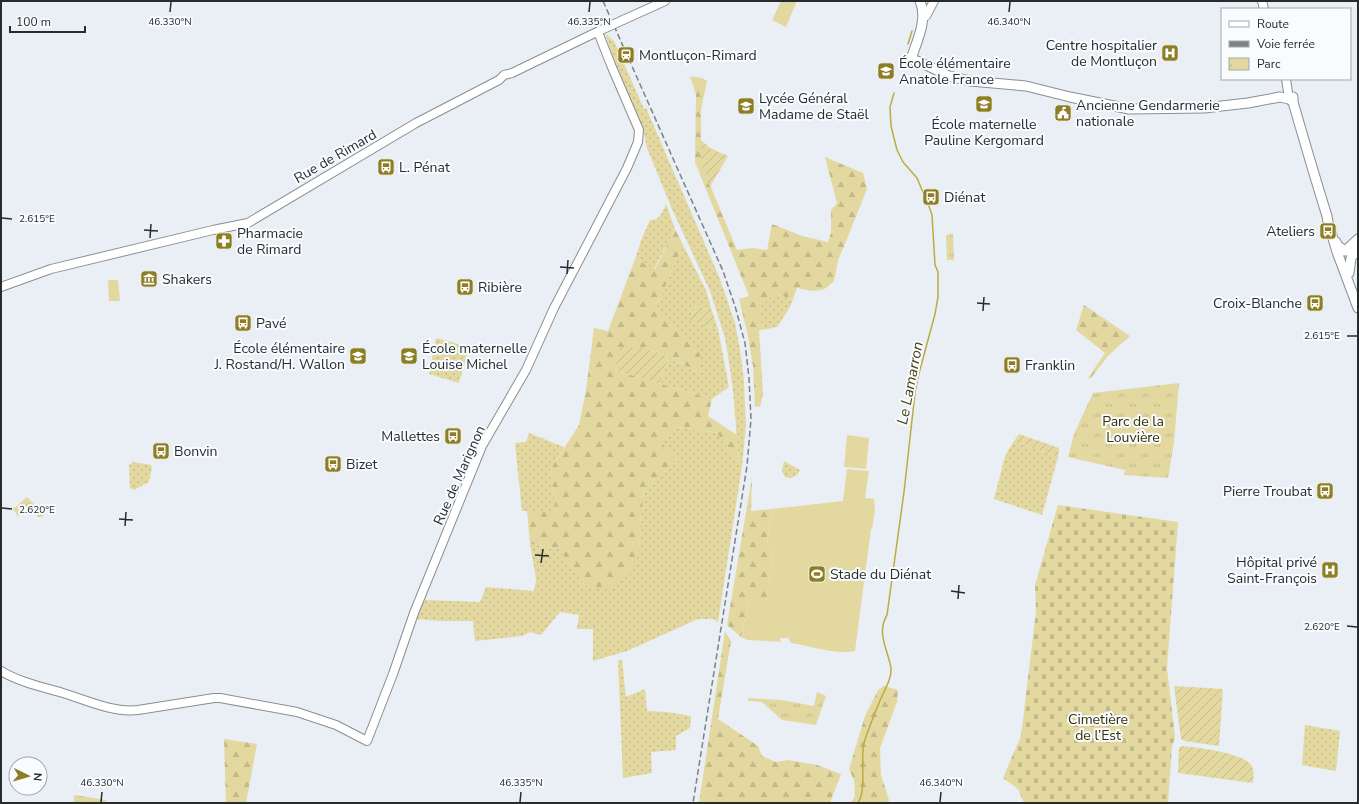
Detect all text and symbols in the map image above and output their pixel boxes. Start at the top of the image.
scale bar [10,8,85,34]
legend [1221,8,1351,80]
text: 100 m [16,14,51,30]
text: 46.330°N [148,15,192,29]
text: 46.335°N [567,15,611,29]
text: 46.340°N [987,15,1031,29]
text: Route [1257,16,1289,32]
place label: Centre hospitalier de Montluçon [1046,36,1157,71]
text: Voie ferrée [1256,36,1315,52]
hospital icon: Centre hospitalier de Montluçon [1160,43,1180,63]
station icon: Montluçon-Rimard [616,45,636,65]
place label: Montluçon-Rimard [639,46,757,65]
place label: École élémentaire Anatole France [899,54,1011,89]
text: Parc [1257,56,1281,72]
school or university icon: École élémentaire Anatole France [876,61,896,81]
place label: Lycée Général Madame de Staël [759,89,870,124]
school or university icon: École maternelle Pauline Kergomard [974,94,994,114]
school or university icon: Lycée Général Madame de Staël [736,96,756,116]
place label: Ancienne Gendarmerie nationale [1076,96,1220,131]
public building icon: Ancienne Gendarmerie nationale [1053,103,1073,123]
place label: École maternelle Pauline Kergomard [924,115,1044,150]
street label: Rue de Rimard [290,125,380,188]
bus stop icon: L. Pénat [376,157,396,177]
place label: L. Pénat [399,158,450,177]
bus stop icon: Diénat [921,187,941,207]
place label: Diénat [944,188,985,207]
text: 2.615°E [19,212,55,226]
bus stop icon: Ateliers [1318,221,1338,241]
place label: Ateliers [1266,222,1315,241]
place label: Pharmacie de Rimard [237,224,303,259]
pharmacy icon: Pharmacie de Rimard [214,231,234,251]
museum icon: Shakers [139,269,159,289]
place label: Shakers [162,270,212,289]
bus stop icon: Ribière [455,277,475,297]
place label: Ribière [478,278,522,297]
bus stop icon: Croix-Blanche [1305,293,1325,313]
place label: Croix-Blanche [1213,294,1302,313]
bus stop icon: Pavé [233,313,253,333]
place label: Pavé [256,314,286,333]
text: 2.615°E [1304,329,1340,343]
place label: École élémentaire J. Rostand/H. Wallon [213,339,345,374]
place label: École maternelle Louise Michel [422,339,527,374]
water label: Le Lamarron [892,340,928,426]
school or university icon: École élémentaire J. Rostand/H. Wallon [348,346,368,366]
school or university icon: École maternelle Louise Michel [399,346,419,366]
bus stop icon: Franklin [1002,355,1022,375]
place label: Franklin [1025,356,1075,375]
park label: Parc de la Louvière [1102,412,1164,447]
street label: Rue de Marignon [429,422,490,528]
bus stop icon: Mallettes [443,426,463,446]
place label: Mallettes [381,427,440,446]
bus stop icon: Bonvin [151,441,171,461]
place label: Bonvin [174,442,218,461]
bus stop icon: Bizet [323,454,343,474]
place label: Bizet [346,455,377,474]
bus stop icon: Pierre Troubat [1315,481,1335,501]
place label: Pierre Troubat [1223,482,1312,501]
text: 2.620°E [19,503,55,517]
place label: Hôpital privé Saint-François [1227,553,1317,588]
hospital icon: Hôpital privé Saint-François [1320,560,1340,580]
sports icon: Stade du Diénat [807,564,827,584]
place label: Stade du Diénat [830,565,931,584]
text: 2.620°E [1304,620,1340,634]
park label: Cimetière de l’Est [1068,710,1128,745]
north arrow [8,756,48,796]
text: N [30,772,45,782]
text: 46.330°N [80,776,124,790]
text: 46.335°N [499,776,543,790]
text: 46.340°N [919,776,963,790]

